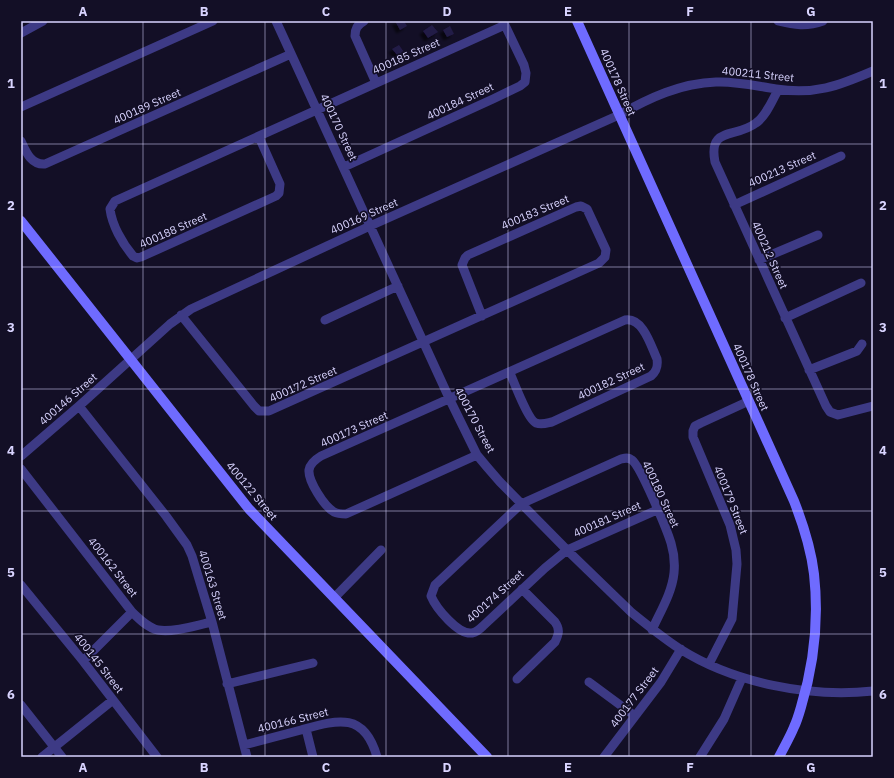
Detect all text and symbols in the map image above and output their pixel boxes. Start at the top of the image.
text: A [79,3,88,20]
text: B [200,3,209,20]
text: C [322,3,331,20]
text: D [442,3,452,20]
text: E [564,3,572,20]
text: F [686,3,694,20]
text: G [806,3,816,20]
street label: 400185 Street [370,35,442,77]
street label: 400178 Street [597,46,639,118]
street label: 400211 Street [721,63,795,85]
text: 1 [7,75,15,92]
text: 1 [879,75,887,92]
street label: 400184 Street [424,79,496,123]
street label: 400189 Street [111,85,183,127]
street label: 400170 Street [317,91,361,163]
street label: 400213 Street [746,148,818,190]
street label: 400183 Street [499,191,571,233]
street label: 400169 Street [328,195,400,237]
text: 2 [7,197,15,214]
text: 2 [879,197,887,214]
street label: 400188 Street [137,209,209,251]
street label: 400212 Street [749,219,791,291]
text: 3 [7,319,15,336]
text: 3 [879,319,887,336]
street label: 400178 Street [730,341,772,413]
street label: 400182 Street [575,359,647,403]
street label: 400172 Street [267,363,339,405]
street label: 400146 Street [36,370,100,428]
street label: 400170 Street [452,385,498,455]
street label: 400173 Street [318,408,390,450]
text: 4 [7,442,15,459]
text: 4 [879,442,887,459]
street label: 400180 Street [639,458,683,530]
street label: 400122 Street [223,459,281,523]
street label: 400179 Street [711,464,751,536]
street label: 400181 Street [571,498,643,540]
street label: 400162 Street [85,534,141,600]
street label: 400163 Street [196,548,230,622]
text: 5 [7,564,15,581]
text: 5 [879,564,887,581]
street label: 400174 Street [463,566,527,625]
street label: 400145 Street [71,630,127,696]
street label: 400177 Street [607,664,661,730]
text: 6 [7,686,15,703]
text: 6 [879,686,887,703]
street label: 400166 Street [256,704,330,736]
text: A [79,759,88,776]
text: B [200,759,209,776]
text: C [322,759,331,776]
text: D [442,759,452,776]
text: E [564,759,572,776]
text: F [686,759,694,776]
text: G [806,759,816,776]

